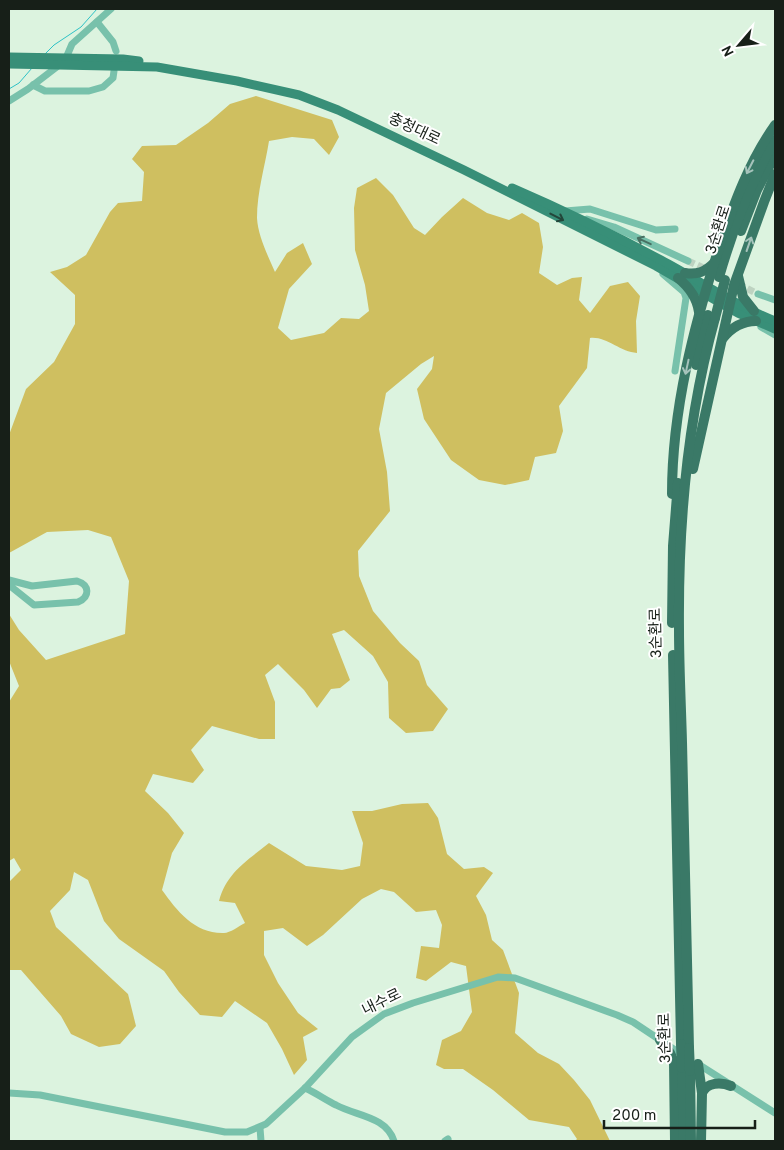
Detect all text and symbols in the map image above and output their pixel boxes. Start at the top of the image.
north arrow [714,20,764,70]
text: N [719,42,739,59]
street label: 충청대로 [385,110,443,150]
one-way arrow [745,159,754,174]
street label: 3순환로 [701,203,736,257]
one-way arrow [549,213,564,222]
one-way arrow [637,235,652,245]
one-way arrow [745,237,754,253]
one-way arrow [682,359,691,375]
street label: 3순환로 [646,608,667,658]
street label: 내수로 [359,985,405,1021]
street label: 3순환로 [655,1013,676,1063]
scale bar [604,1098,755,1130]
text: 200 m [612,1107,657,1126]

